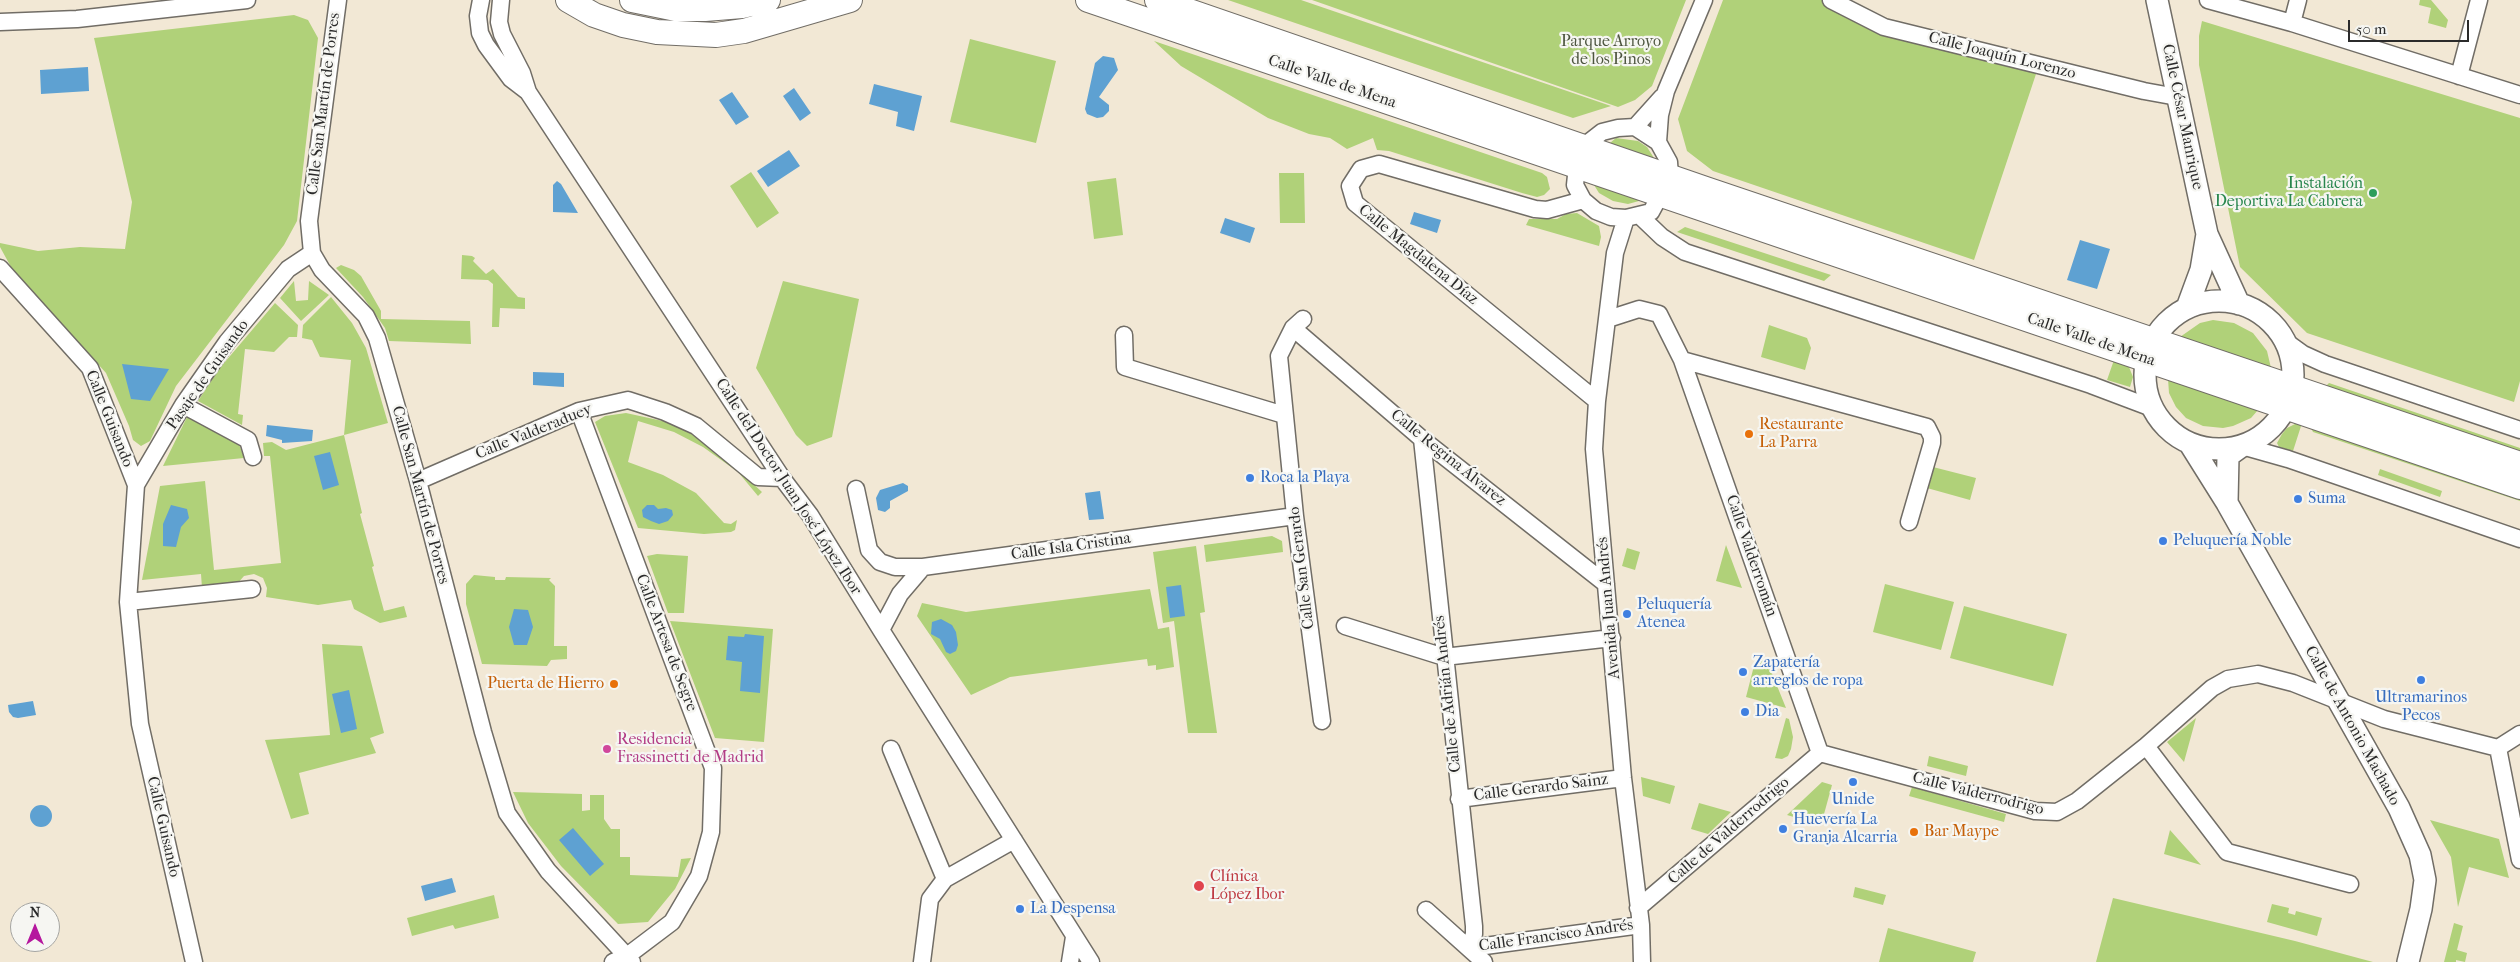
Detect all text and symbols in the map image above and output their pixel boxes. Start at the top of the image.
scale bar [2350,10,2471,42]
street label: Calle San Martín de Porres [303,12,345,196]
text: 50 m [2356,20,2386,38]
street label: Calle Joaquín Lorenzo [1926,28,2078,84]
park label: Parque Arroyo de los Pinos [1561,32,1661,70]
street label: Calle César Manrique [2157,42,2207,192]
street label: Calle Valle de Mena [1265,51,1399,113]
place label: Instalación Deportiva La Cabrera [2215,174,2363,212]
marker: Instalación Deportiva La Cabrera [2367,187,2379,199]
street label: Calle Magdalena Díaz [1354,201,1482,309]
street label: Calle Valle de Mena [2024,309,2158,371]
street label: Pasaje de Guisando [163,316,253,434]
street label: Calle Guisando [81,368,137,470]
street label: Calle del Doctor Juan José López Ibor [711,375,865,599]
street label: Calle Valderaduey [473,400,595,464]
street label: Calle San Martín de Porres [387,404,453,586]
street label: Calle Regina Álvarez [1387,406,1509,510]
place label: Restaurante La Parra [1759,415,1843,453]
marker: Restaurante La Parra [1743,428,1755,440]
place label: Roca la Playa [1260,468,1350,488]
marker: Roca la Playa [1244,472,1256,484]
place label: Suma [2308,489,2346,509]
street label: Calle Valderromán [1721,493,1781,619]
marker: Suma [2292,493,2304,505]
street label: Calle San Gerardo [1285,506,1319,630]
street label: Calle Isla Cristina [1010,529,1132,565]
place label: Peluquería Noble [2173,531,2291,551]
marker: Peluquería Noble [2157,535,2169,547]
street label: Avenida Juan Andrés [1593,536,1625,680]
street label: Calle Artesa de Segre [631,572,701,714]
place label: Peluquería Atenea [1637,595,1712,633]
marker: Peluquería Atenea [1621,608,1633,620]
street label: Calle de Adrián Andrés [1430,614,1466,774]
street label: Calle de Antonio Machado [2300,643,2404,809]
place label: Zapatería arreglos de ropa [1753,653,1863,691]
marker: Zapatería arreglos de ropa [1737,666,1749,678]
place label: Puerta de Hierro [487,674,604,694]
marker: Ultramarinos Pecos [2415,674,2427,686]
marker: Puerta de Hierro [608,678,620,690]
place label: Ultramarinos Pecos [2375,688,2467,726]
place label: Dia [1755,702,1779,722]
marker: Dia [1739,706,1751,718]
place label: Residencia Frassinetti de Madrid [617,730,764,768]
marker: Residencia Frassinetti de Madrid [601,743,613,755]
street label: Calle Valderrodrigo [1910,768,2046,820]
street label: Calle Gerardo Sainz [1473,770,1609,806]
street label: Calle de Valderrodrigo [1664,773,1794,889]
street label: Calle Guisando [142,775,184,879]
marker: Unide [1847,776,1859,788]
place label: Unide [1832,790,1874,810]
place label: Huevería La Granja Alcarria [1793,810,1898,848]
place label: Bar Maype [1924,822,1999,842]
marker: Huevería La Granja Alcarria [1777,823,1789,835]
marker: Bar Maype [1908,826,1920,838]
place label: Clínica López Ibor [1210,867,1284,905]
marker: Clínica López Ibor [1192,879,1206,893]
place label: La Despensa [1030,899,1116,919]
north arrow [10,902,60,952]
marker: La Despensa [1014,903,1026,915]
text: N [30,904,40,921]
street label: Calle Francisco Andrés [1478,916,1634,956]

